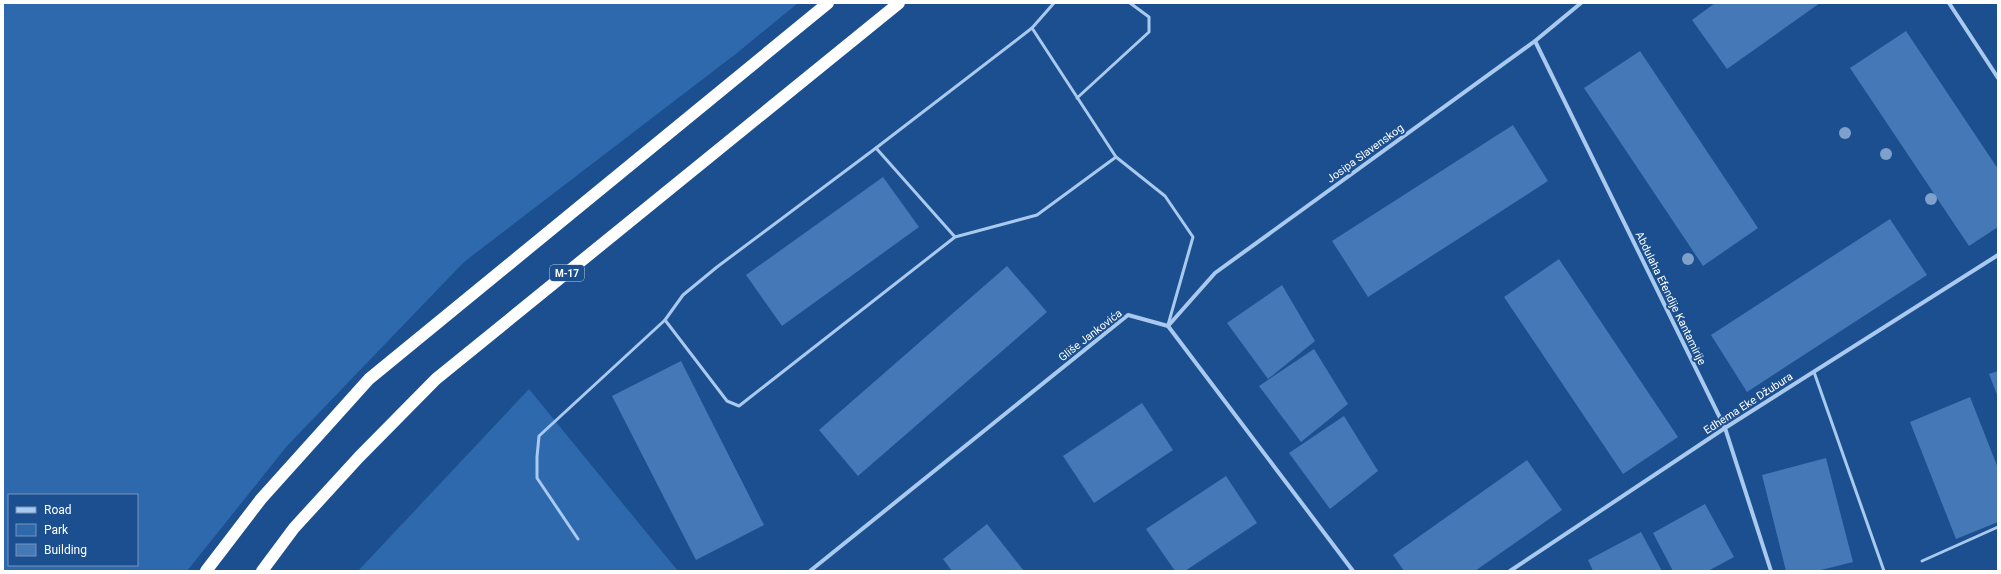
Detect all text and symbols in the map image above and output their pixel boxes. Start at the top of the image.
street label: Josipa Slavenskog [1324,121,1406,186]
street label: Abdulaha Efendije Kantamirije [1633,229,1709,367]
road number: M-17 [550,265,584,281]
street label: Gliše Jankovića [1056,307,1125,364]
street label: Edhema Eke Džubura [1701,370,1795,437]
legend [8,494,138,566]
text: Road [44,503,72,517]
text: Park [44,523,69,537]
text: Building [44,543,87,557]

